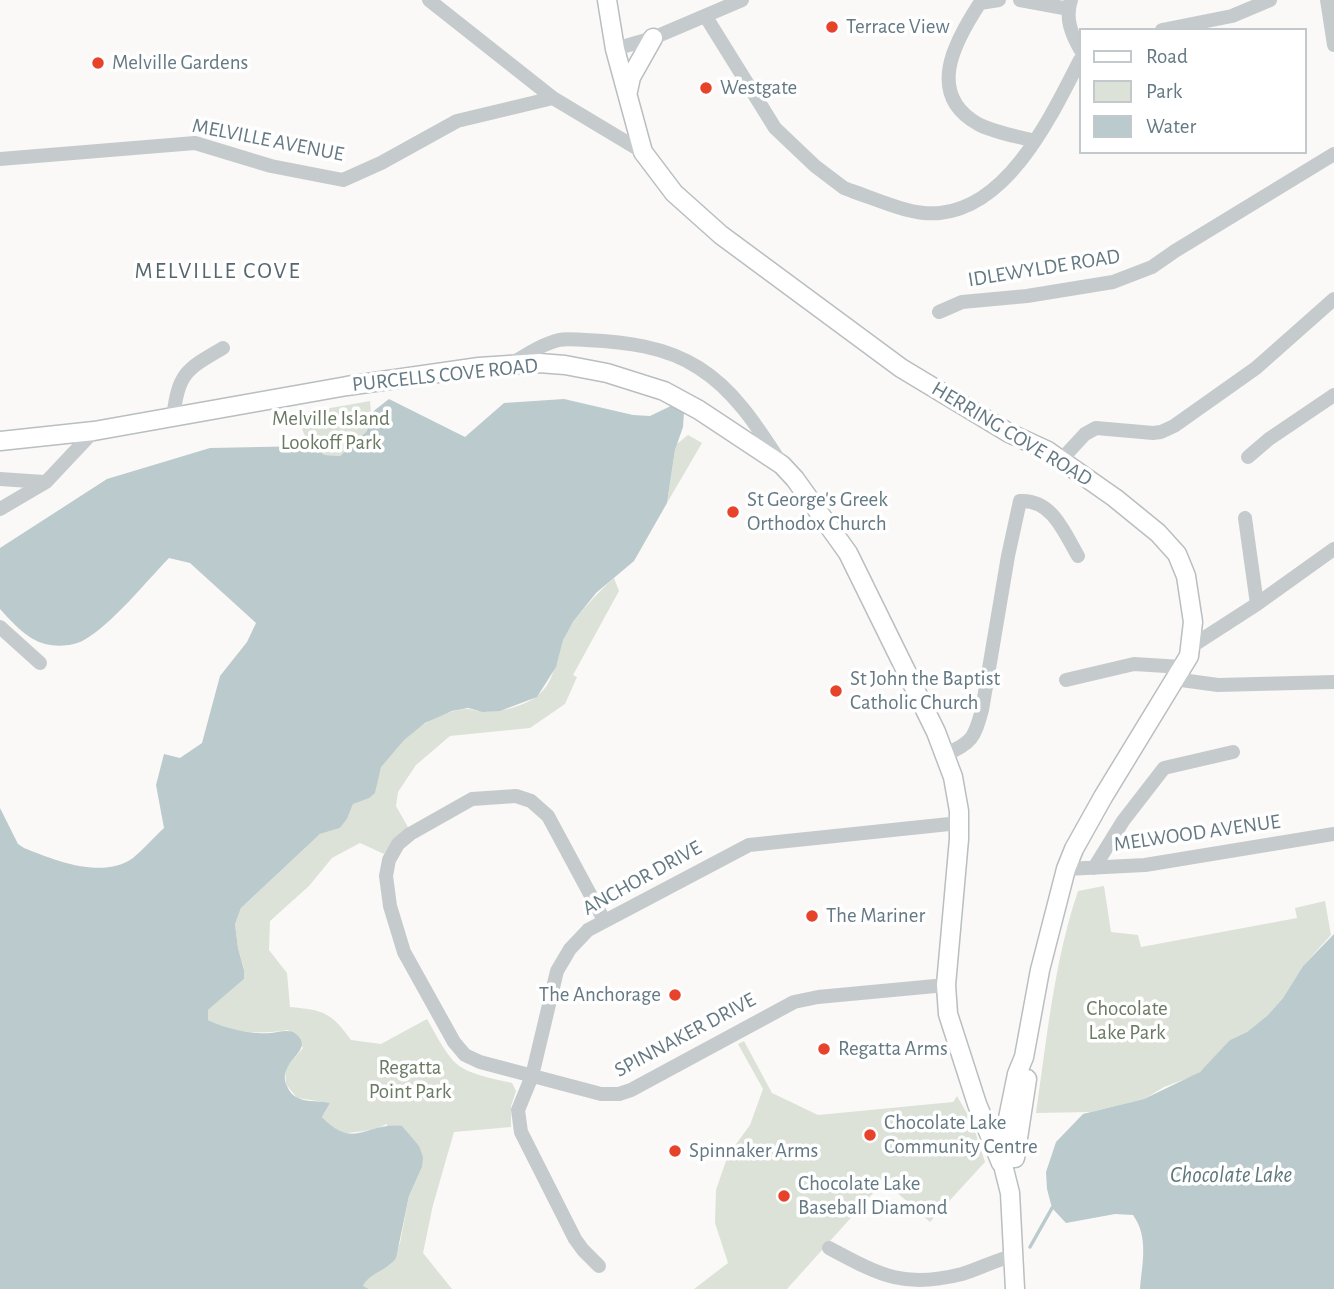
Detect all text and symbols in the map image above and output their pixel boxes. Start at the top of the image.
place label: Terrace View [846,14,950,40]
marker: Terrace View [824,19,840,35]
legend [1078,28,1306,154]
text: Road [1146,46,1188,67]
place label: Melville Gardens [112,50,248,76]
marker: Melville Gardens [90,55,106,71]
place label: Westgate [720,75,797,101]
marker: Westgate [698,80,714,96]
text: Park [1146,81,1182,102]
street label: MELVILLE AVENUE [190,113,346,167]
text: Water [1146,116,1196,137]
street label: IDLEWYLDE ROAD [966,244,1122,292]
district label: MELVILLE COVE [136,257,300,285]
street label: PURCELLS COVE ROAD [351,353,539,397]
street label: HERRING COVE ROAD [927,376,1097,492]
park label: Melville Island Lookoff Park [272,406,390,456]
place label: St George's Greek Orthodox Church [747,487,888,537]
marker: St George's Greek Orthodox Church [725,504,741,520]
place label: St John the Baptist Catholic Church [850,666,1000,716]
marker: St John the Baptist Catholic Church [828,683,844,699]
street label: MELWOOD AVENUE [1112,809,1282,857]
street label: ANCHOR DRIVE [578,835,706,921]
place label: The Mariner [826,903,925,929]
marker: The Mariner [804,908,820,924]
place label: The Anchorage [539,982,661,1008]
street label: SPINNAKER DRIVE [610,987,760,1083]
marker: The Anchorage [667,987,683,1003]
park label: Chocolate Lake Park [1086,996,1168,1046]
place label: Regatta Arms [838,1036,948,1062]
marker: Regatta Arms [816,1041,832,1057]
park label: Regatta Point Park [369,1055,451,1105]
place label: Chocolate Lake Community Centre [884,1110,1038,1160]
marker: Chocolate Lake Community Centre [862,1127,878,1143]
place label: Spinnaker Arms [689,1138,818,1164]
marker: Spinnaker Arms [667,1143,683,1159]
water label: Chocolate Lake [1170,1161,1292,1189]
place label: Chocolate Lake Baseball Diamond [798,1171,948,1221]
marker: Chocolate Lake Baseball Diamond [776,1188,792,1204]

